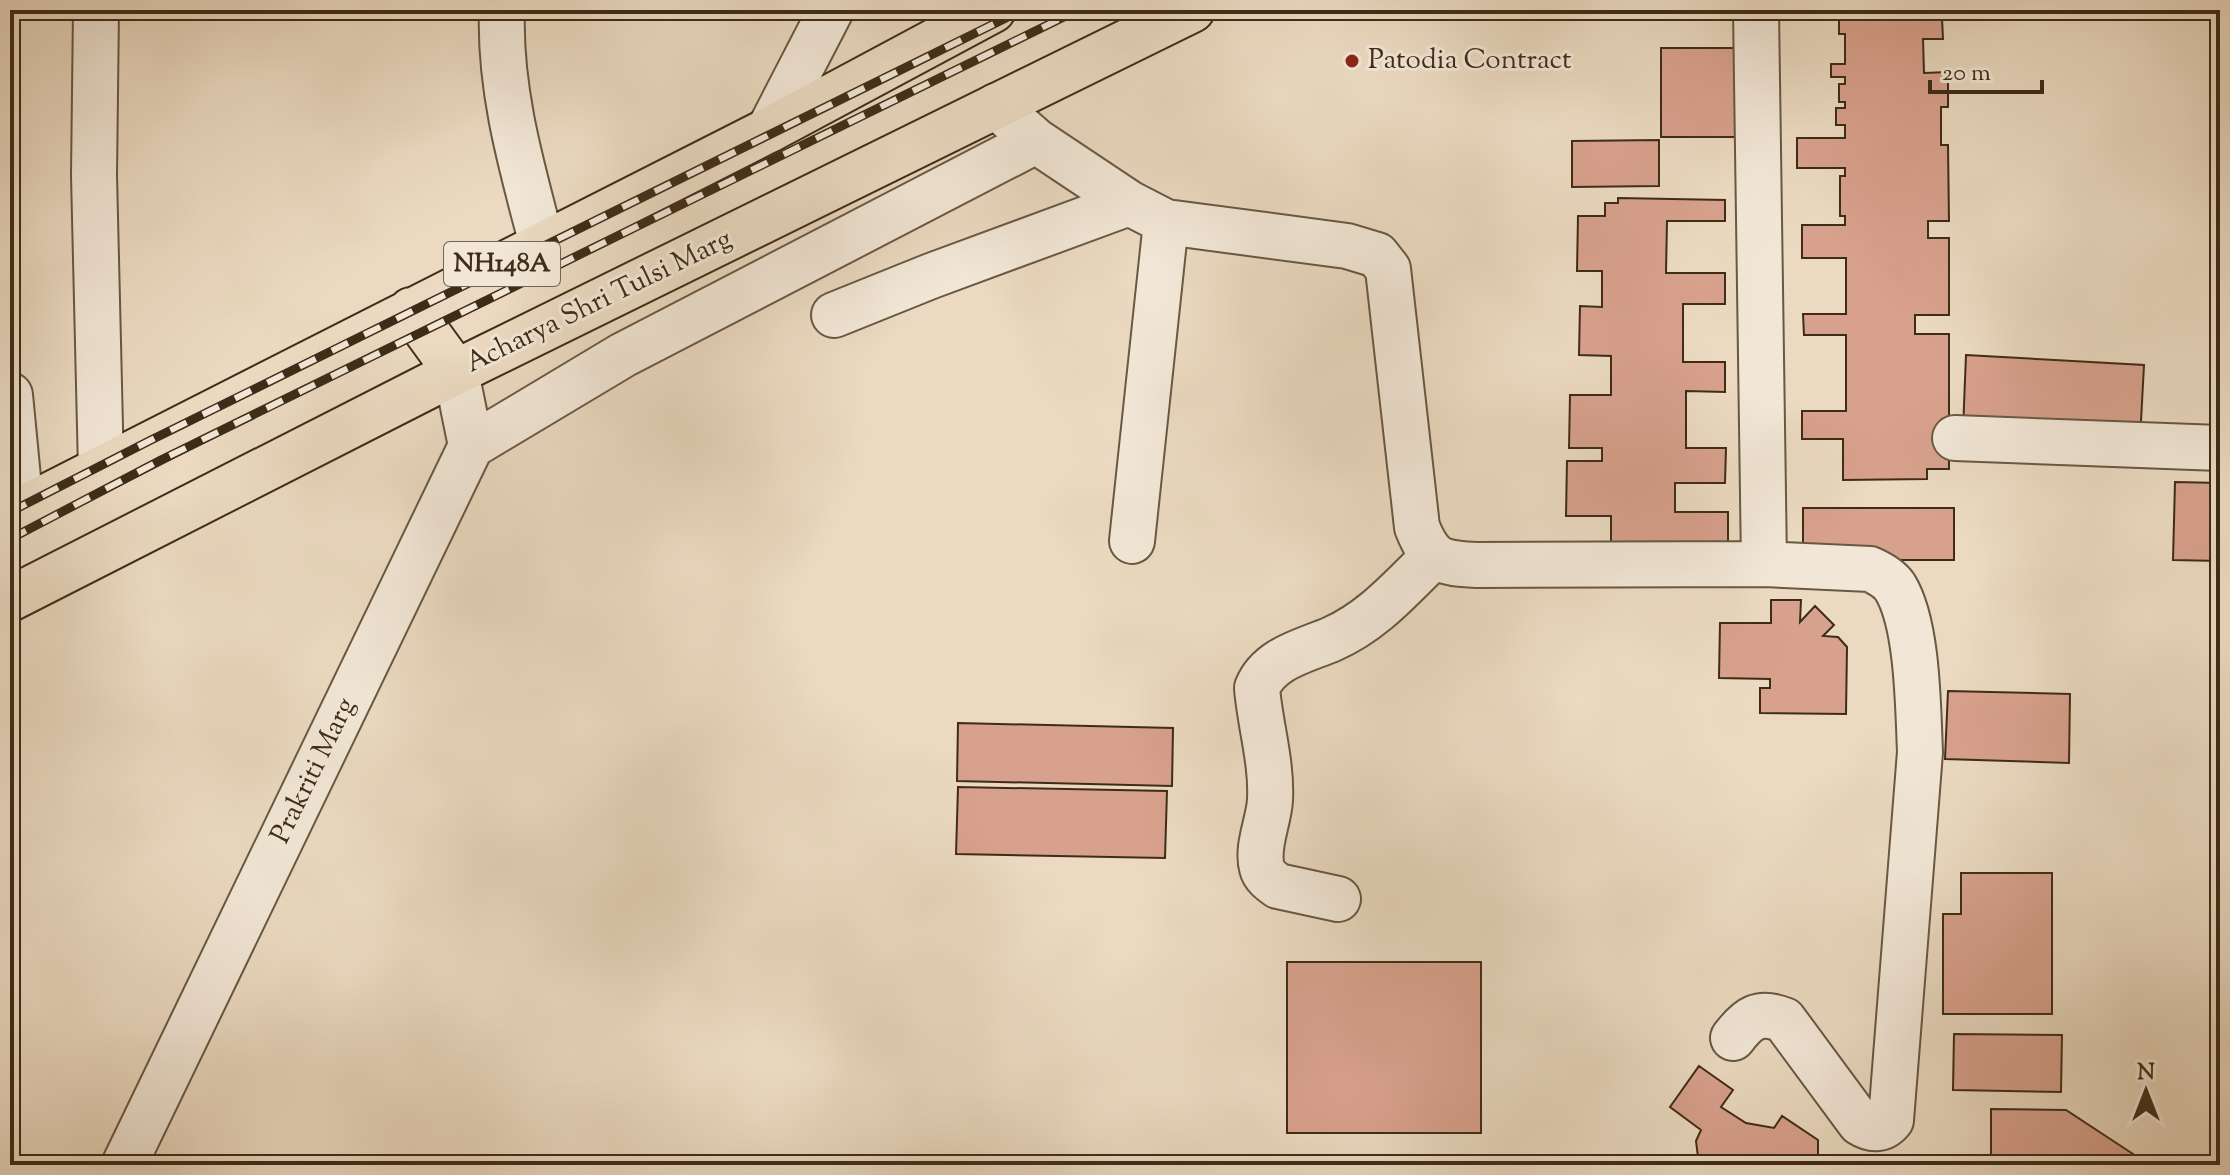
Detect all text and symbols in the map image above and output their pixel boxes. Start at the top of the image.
place label: Patodia Contract [1368,41,1572,81]
scale bar [1930,44,2042,94]
marker: Patodia Contract [1343,52,1361,70]
text: 20 m [1942,57,1991,91]
street label: Acharya Shri Tulsi Marg [459,220,739,384]
road number: NH148A [444,242,560,286]
street label: Prakriti Marg [261,691,367,851]
north arrow [2106,1051,2186,1131]
text: N [2137,1058,2155,1090]

